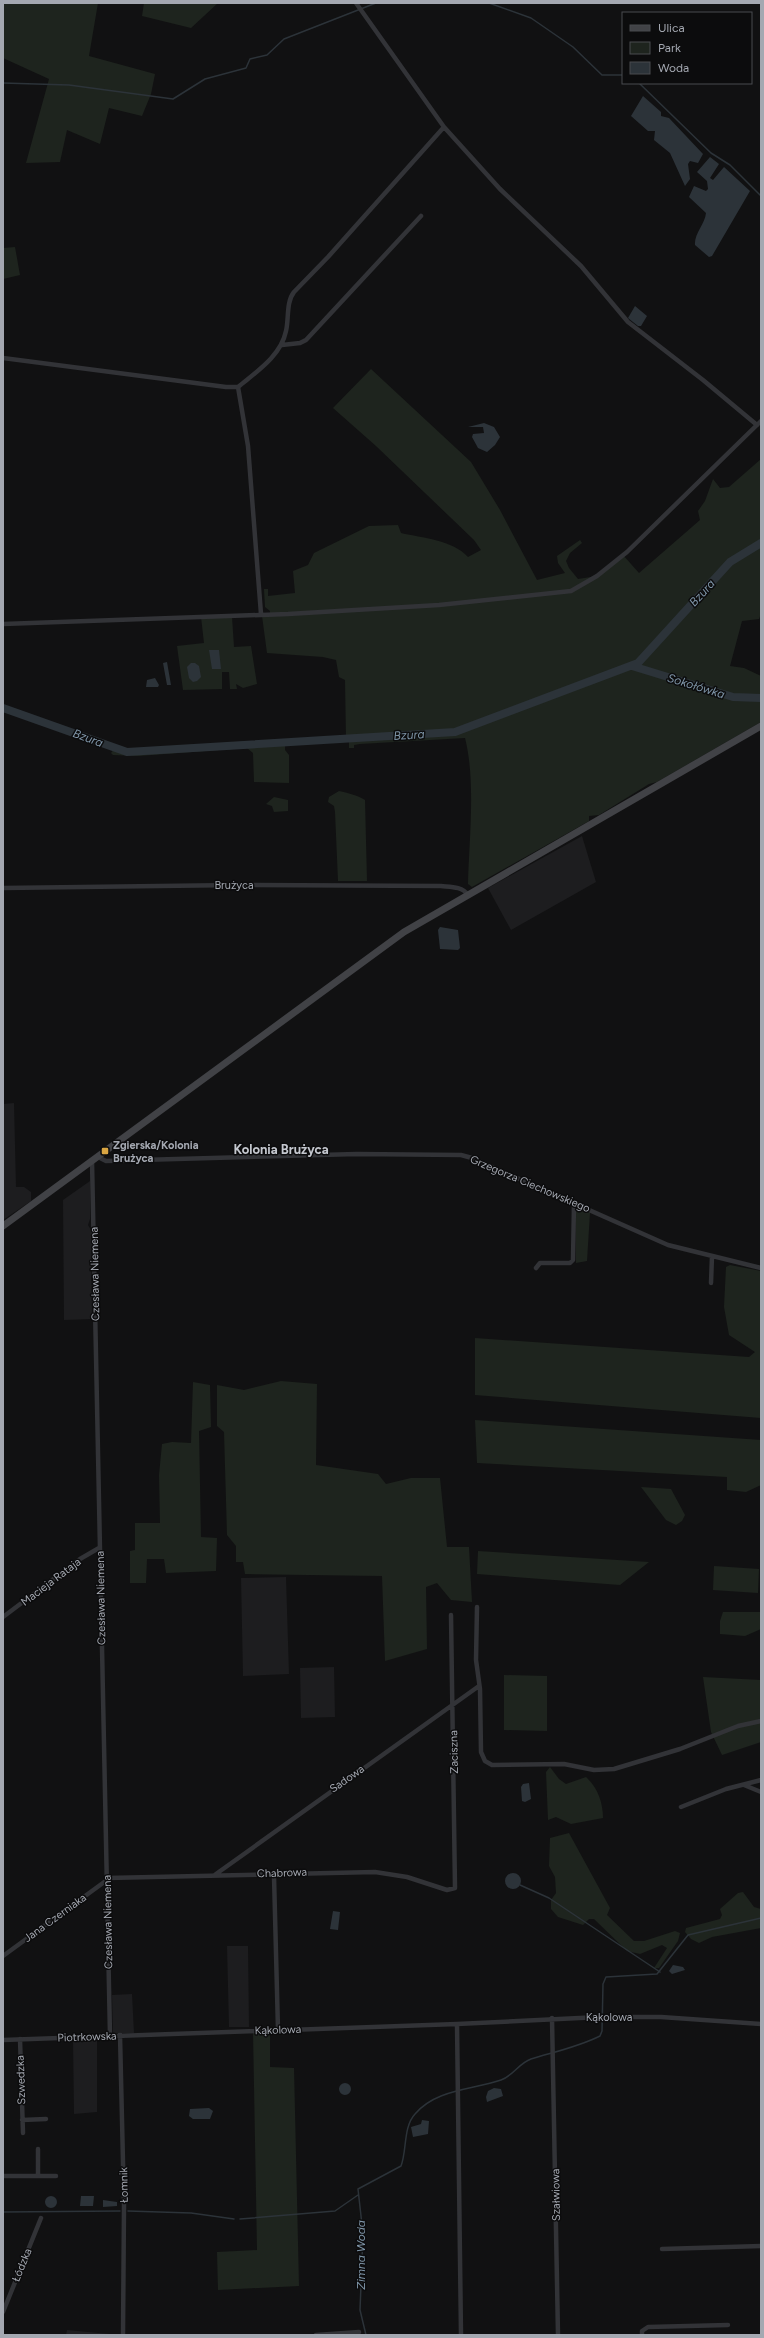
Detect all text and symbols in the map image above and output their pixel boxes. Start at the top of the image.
legend [622,12,752,84]
text: Ulica [658,21,685,35]
text: Park [658,41,681,55]
text: Woda [658,61,689,75]
water label: Bzura [686,577,718,609]
water label: Sokołówka [666,671,726,701]
water label: Bzura [71,726,105,750]
water label: Bzura [393,727,425,743]
street label: Brużyca [214,879,254,892]
place label: Zgierska/Kolonia Brużyca [113,1139,199,1165]
district label: Kolonia Brużyca [233,1142,329,1157]
marker: Zgierska/Kolonia Brużyca [100,1146,110,1156]
street label: Grzegorza Ciechowskiego [468,1153,592,1215]
street label: Czesława Niemena [88,1227,102,1321]
street label: Czesława Niemena [94,1551,108,1645]
street label: Macieja Rataja [19,1555,83,1609]
street label: Zaciszna [447,1730,461,1774]
street label: Sadowa [327,1762,367,1796]
street label: Chabrowa [257,1866,307,1880]
street label: Czesława Niemena [101,1875,115,1969]
street label: Jana Czerniaka [21,1891,89,1945]
street label: Kąkolowa [586,2011,632,2024]
street label: Kąkolowa [254,2023,302,2037]
street label: Piotrkowska [57,2029,117,2045]
street label: Szwedzka [14,2055,28,2105]
street label: Łomnik [117,2166,131,2203]
street label: Szałwiowa [549,2169,563,2221]
water label: Zimna Woda [354,2220,368,2290]
street label: Łódzka [9,2246,35,2284]

